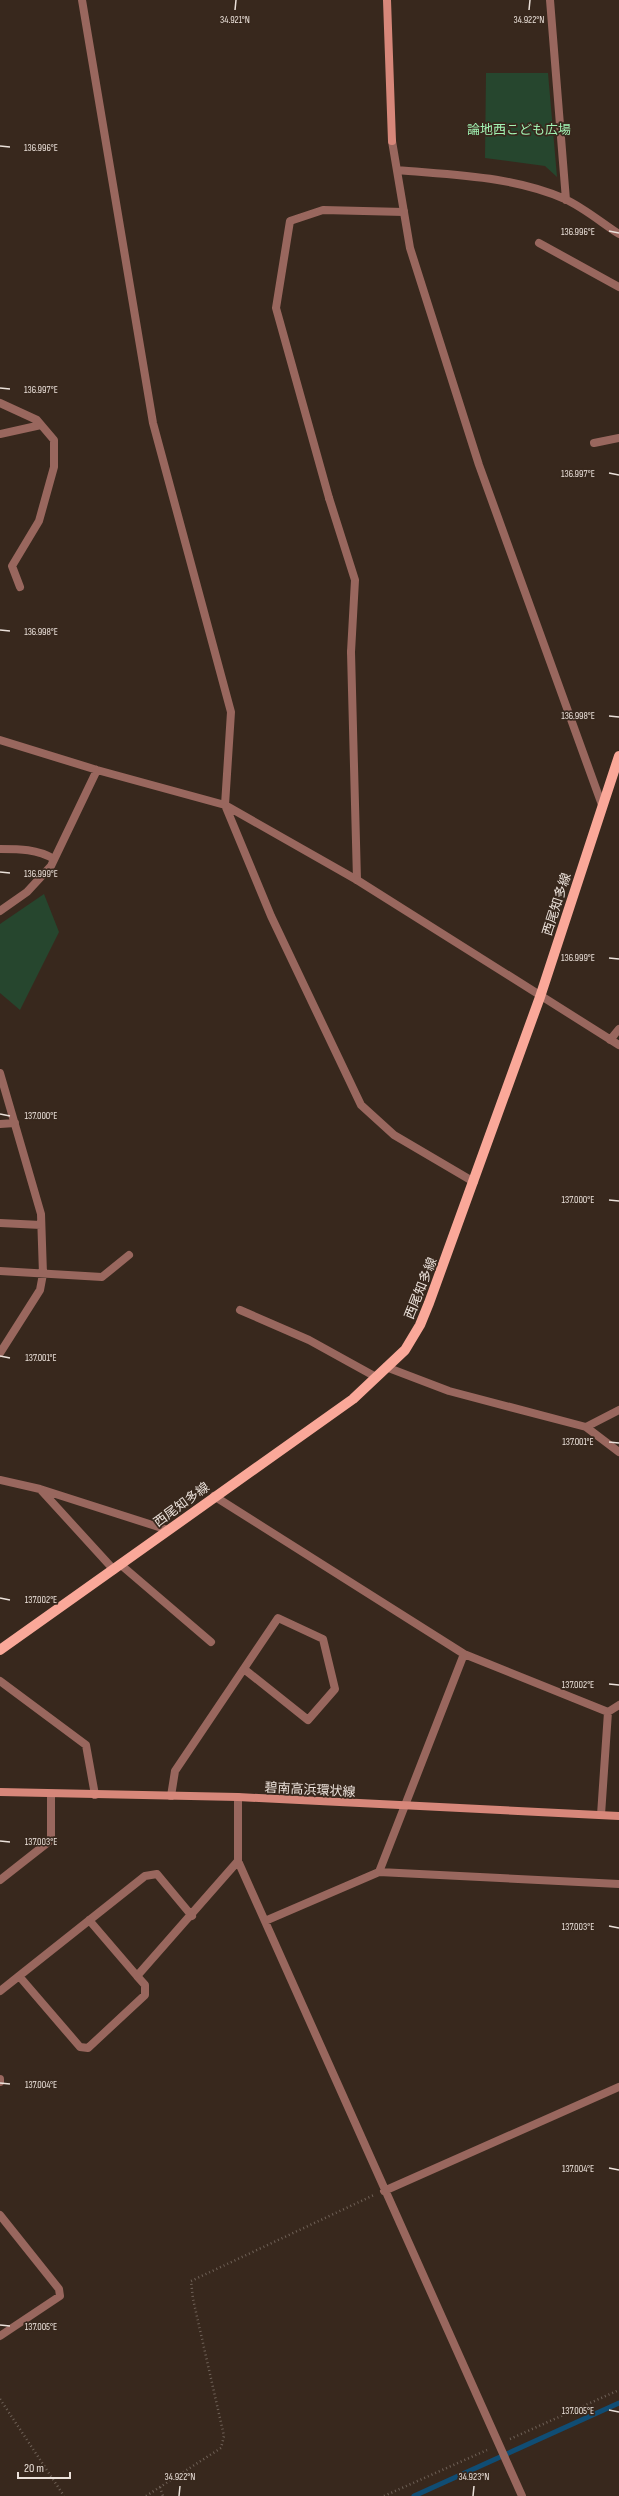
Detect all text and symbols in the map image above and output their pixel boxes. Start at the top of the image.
text: 34.921°N [220,14,250,26]
text: 34.922°N [514,14,544,26]
park label: 論地西こども広場 [467,122,571,138]
text: 136.996°E [24,142,58,154]
text: 136.996°E [561,226,595,238]
text: 136.997°E [24,384,58,396]
text: 136.997°E [561,468,595,480]
text: 136.998°E [24,626,58,638]
text: 136.998°E [561,710,595,722]
text: 136.999°E [24,868,58,880]
street label: 西尾知多線 [539,871,575,938]
text: 136.999°E [561,952,595,964]
text: 137.000°E [25,1110,57,1122]
text: 137.000°E [562,1194,594,1206]
street label: 西尾知多線 [401,1255,441,1322]
text: 137.001°E [25,1352,57,1364]
text: 137.001°E [562,1436,594,1448]
street label: 西尾知多線 [151,1479,213,1530]
text: 137.002°E [25,1594,57,1606]
text: 137.002°E [562,1679,594,1691]
street label: 碧南高浜環状線 [264,1780,356,1800]
text: 137.003°E [25,1836,57,1848]
text: 137.003°E [562,1921,594,1933]
text: 137.004°E [25,2079,57,2091]
text: 137.004°E [562,2163,594,2175]
text: 137.005°E [25,2321,57,2333]
text: 137.005°E [562,2405,594,2417]
scale bar [18,2454,70,2480]
text: 20 m [24,2461,44,2476]
text: 34.922°N [165,2471,195,2483]
text: 34.923°N [459,2471,489,2483]

